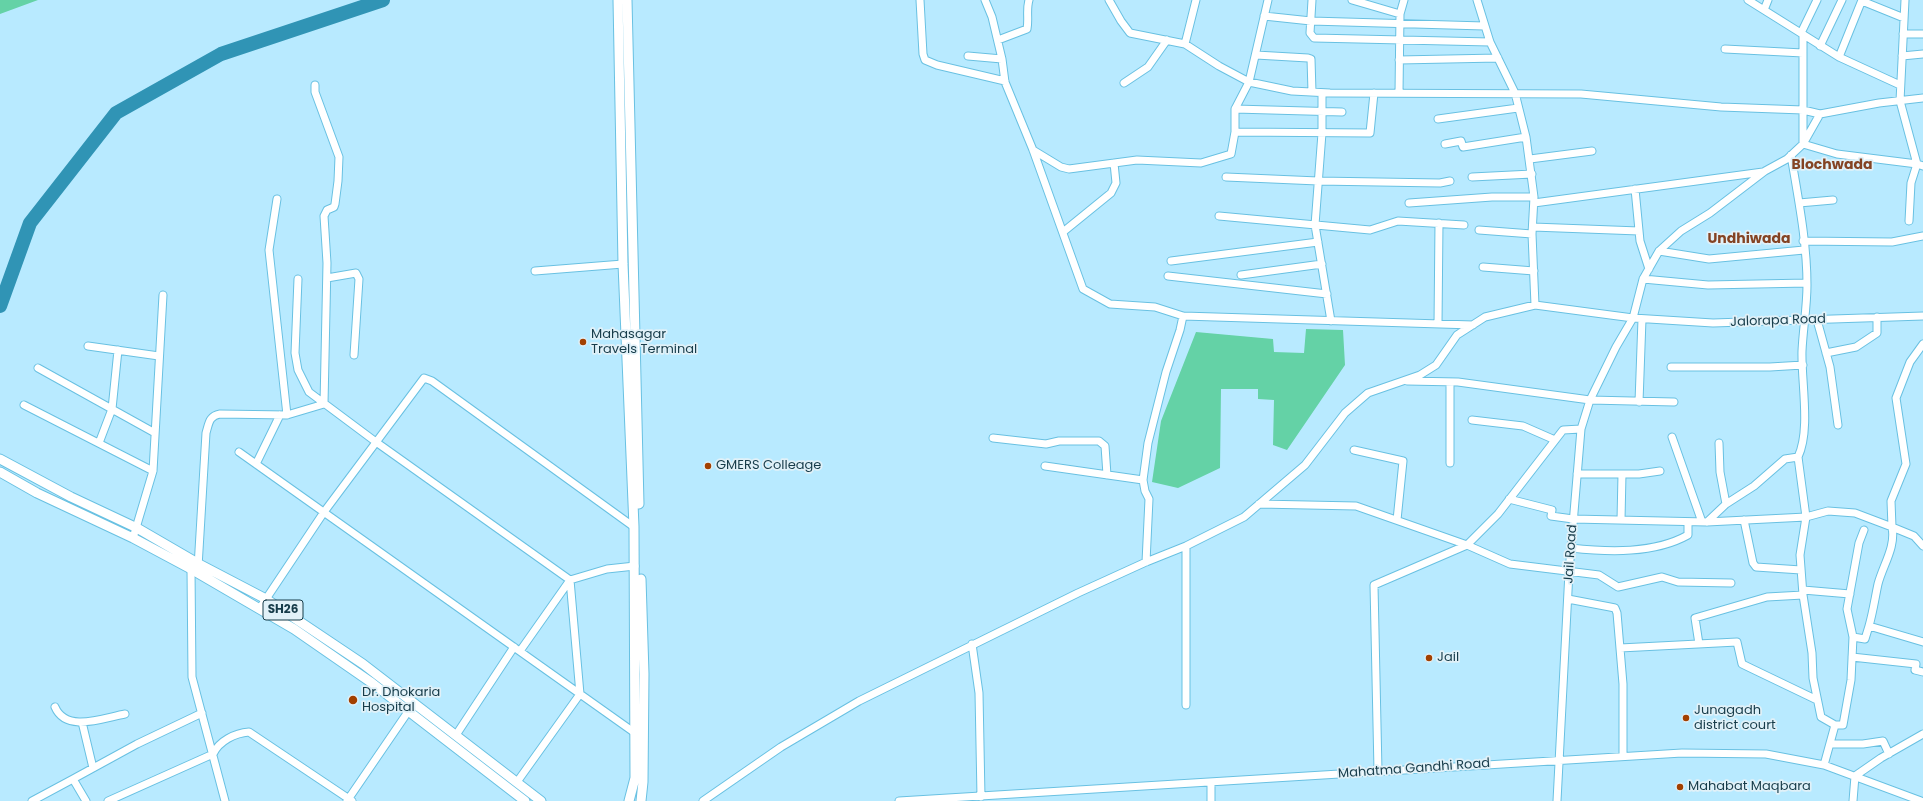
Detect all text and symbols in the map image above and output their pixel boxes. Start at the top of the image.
district label: Blochwada [1792,157,1872,173]
district label: Undhiwada [1707,231,1791,247]
street label: Jalorapa Road [1730,312,1826,330]
place label: Mahasagar Travels Terminal [591,327,697,358]
marker: Mahasagar Travels Terminal [578,337,588,347]
place label: GMERS Colleage [716,458,821,474]
marker: GMERS Colleage [703,461,713,471]
street label: Jail Road [1561,524,1581,584]
road number: SH26 [263,600,303,620]
place label: Jail [1437,650,1459,666]
marker: Jail [1424,653,1434,663]
place label: Dr. Dhokaria Hospital [362,685,440,716]
marker: Dr. Dhokaria Hospital [347,694,359,706]
place label: Junagadh district court [1694,703,1776,734]
marker: Junagadh district court [1681,713,1691,723]
street label: Mahatma Gandhi Road [1338,756,1490,782]
place label: Mahabat Maqbara [1688,779,1811,795]
marker: Mahabat Maqbara [1675,782,1685,792]

